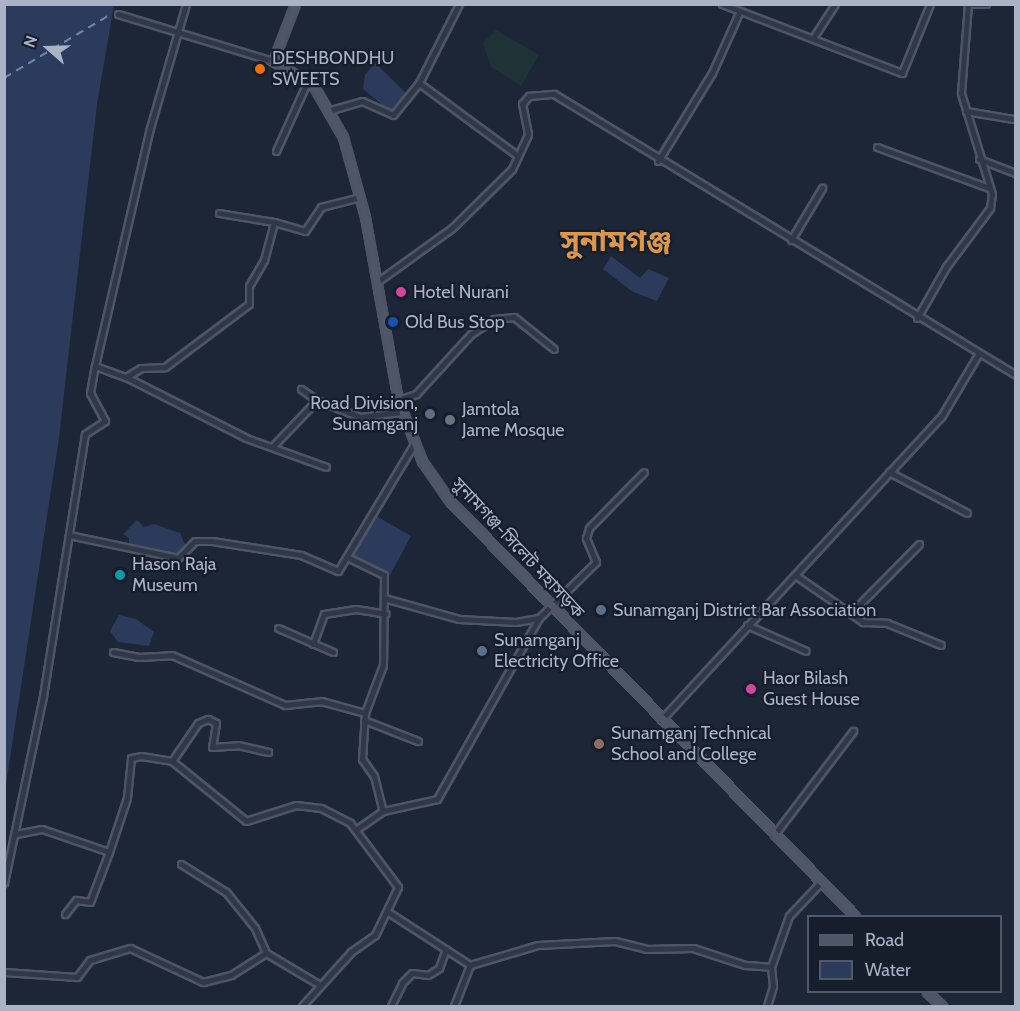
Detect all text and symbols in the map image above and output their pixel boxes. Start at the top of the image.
north arrow [18,18,78,78]
text: N [20,33,41,50]
place label: DESHBONDHU SWEETS [272,48,394,90]
marker: DESHBONDHU SWEETS [253,62,267,76]
district label: সুনামগঞ্জ [560,223,672,259]
place label: Hotel Nurani [413,281,509,303]
marker: Hotel Nurani [394,285,408,299]
place label: Old Bus Stop [405,311,505,333]
marker: Old Bus Stop [386,315,400,329]
place label: Road Division, Sunamganj [310,393,418,436]
place label: Jamtola Jame Mosque [462,399,565,442]
marker: Road Division, Sunamganj [423,407,437,421]
marker: Jamtola Jame Mosque [443,413,457,427]
street label: সুনামগঞ্জ-সিলেট মহাসড়ক [447,473,589,623]
place label: Hason Raja Museum [132,554,216,596]
marker: Hason Raja Museum [113,568,127,582]
place label: Sunamganj District Bar Association [613,599,876,621]
marker: Sunamganj District Bar Association [594,603,608,617]
place label: Sunamganj Electricity Office [494,630,619,672]
marker: Sunamganj Electricity Office [475,644,489,658]
place label: Haor Bilash Guest House [763,668,860,710]
marker: Haor Bilash Guest House [744,682,758,696]
place label: Sunamganj Technical School and College [611,723,771,766]
marker: Sunamganj Technical School and College [592,737,606,751]
legend [807,915,1002,993]
text: Road [865,929,904,951]
text: Water [865,959,911,981]

